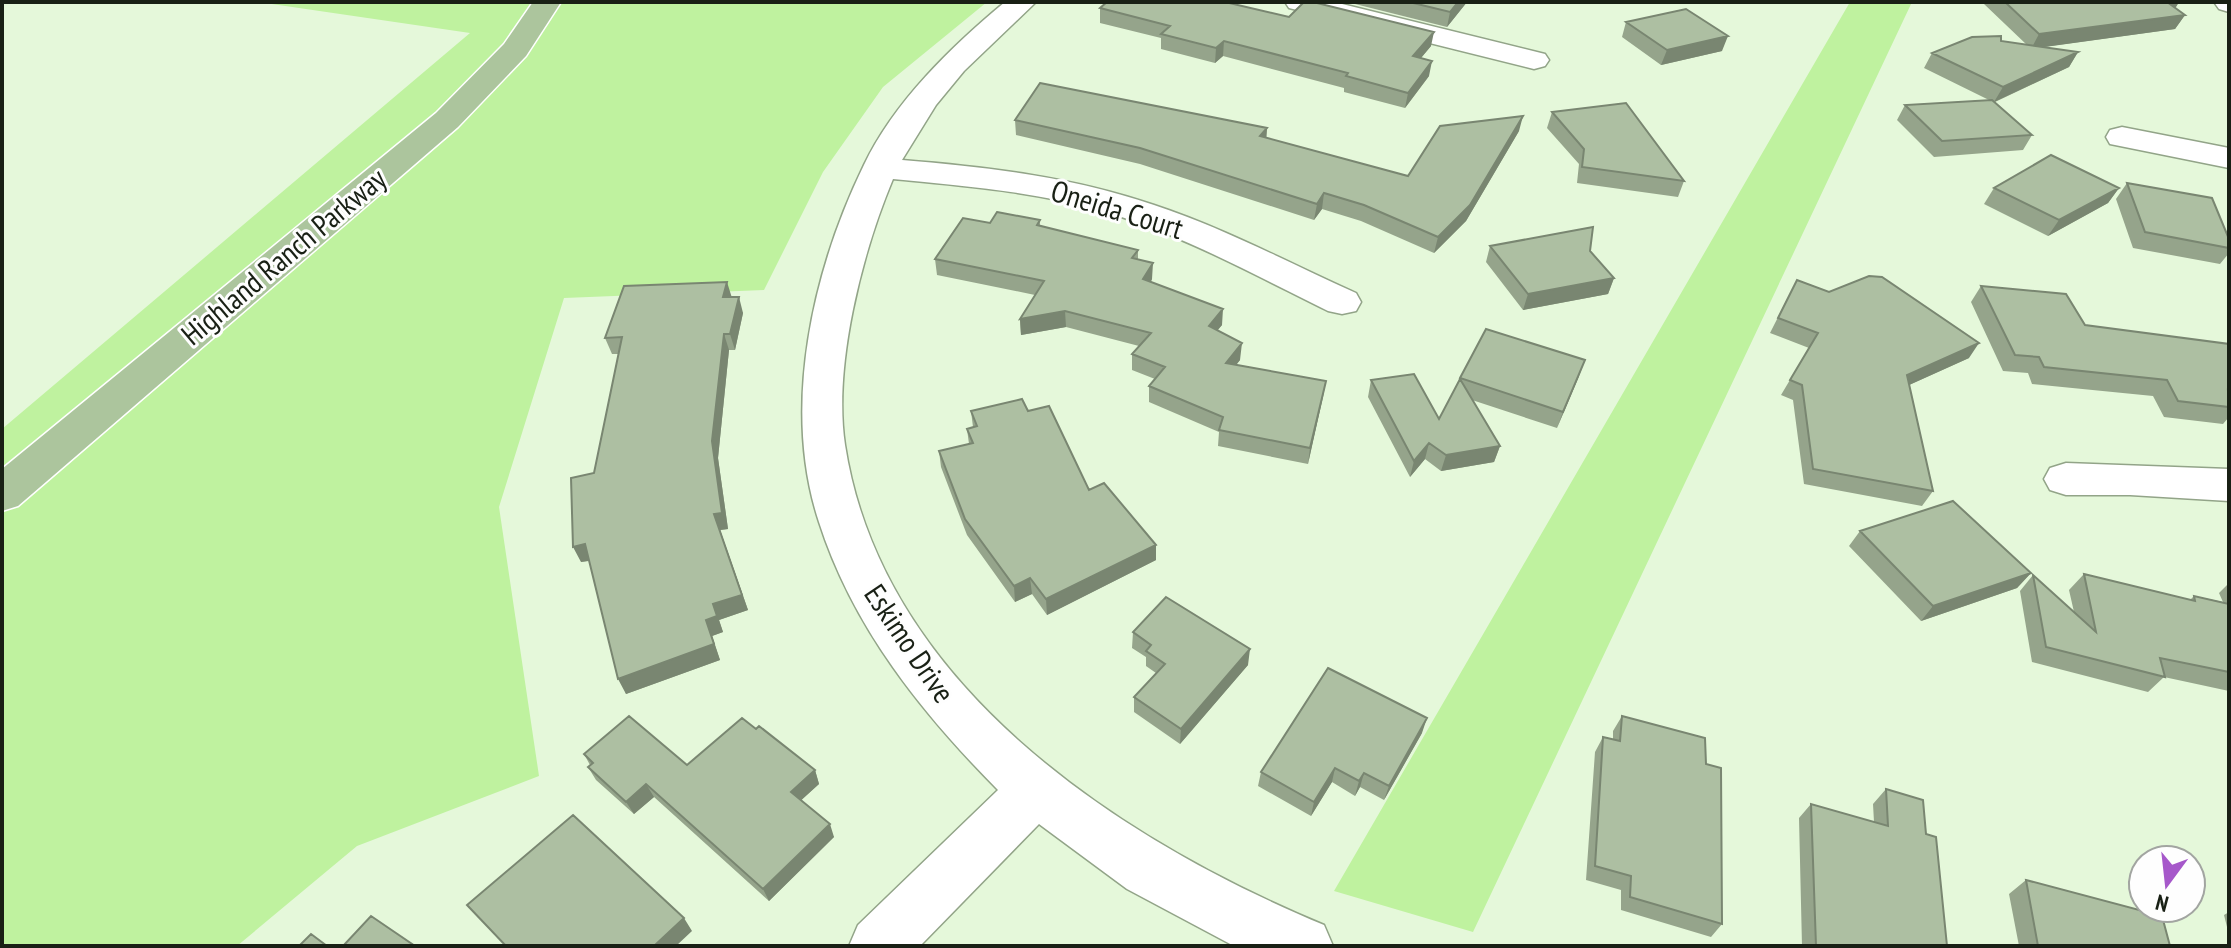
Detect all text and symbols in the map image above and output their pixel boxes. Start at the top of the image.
street label: Highland Ranch Parkway [173,158,394,353]
street label: Oneida Court [1047,170,1189,247]
street label: Eskimo Drive [856,576,964,710]
north arrow [2127,844,2207,924]
text: N [2152,888,2171,918]

